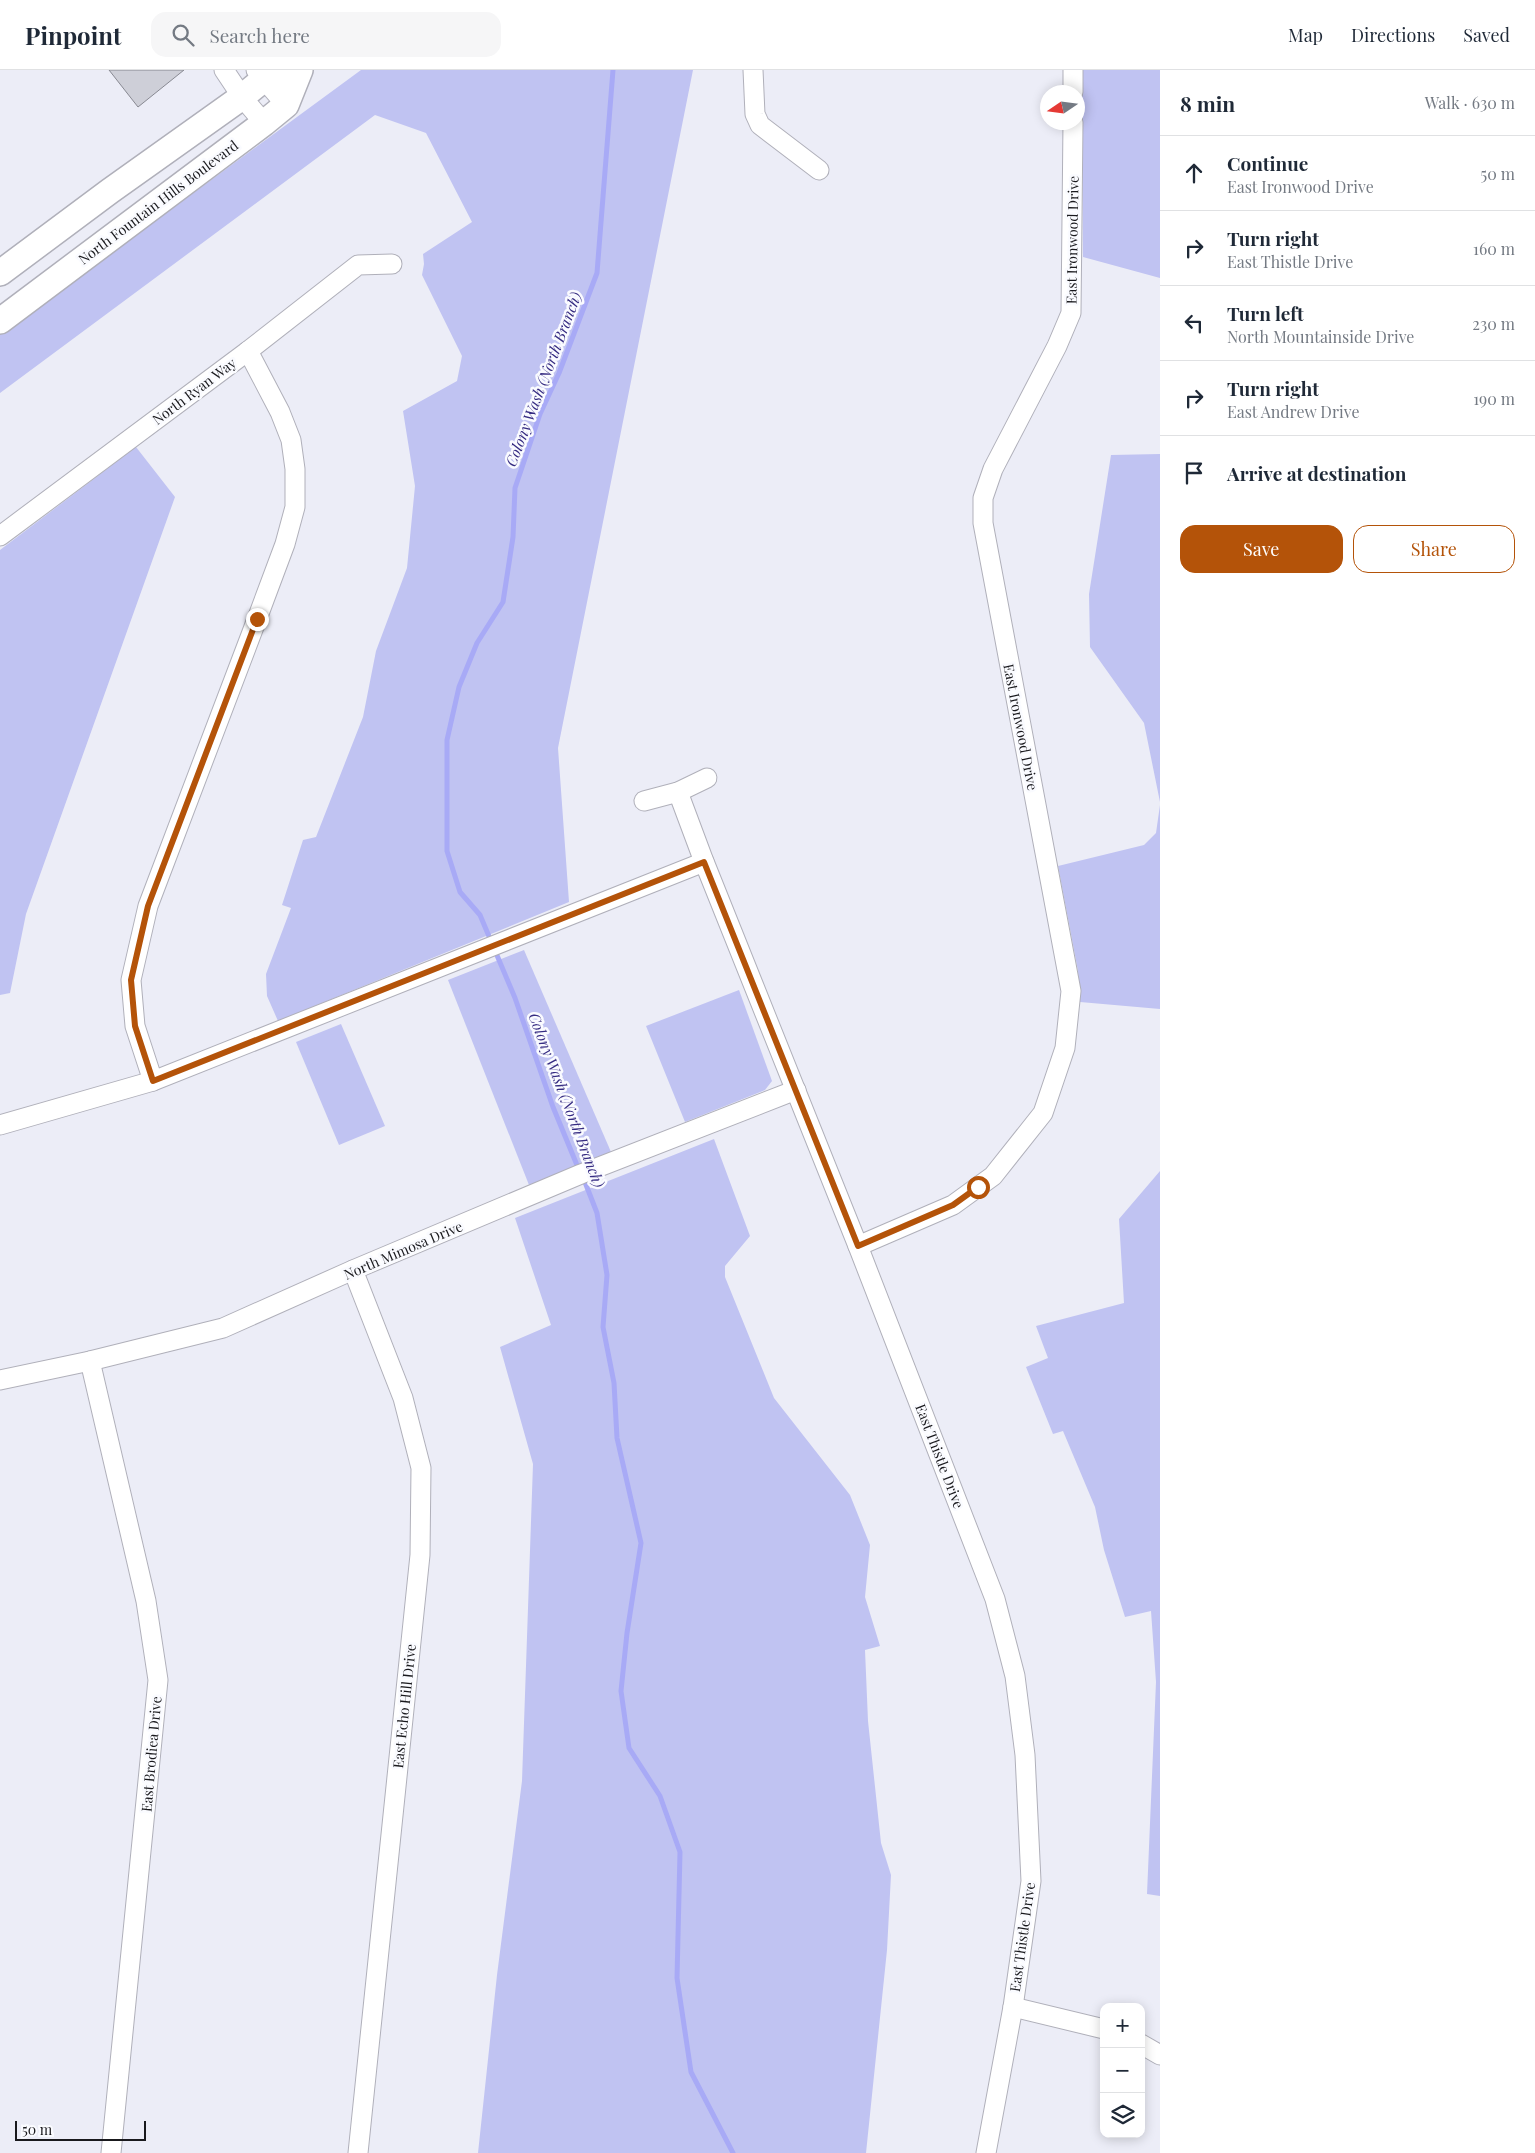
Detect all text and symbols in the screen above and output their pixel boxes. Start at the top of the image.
search box [151,12,501,57]
text: Pinpoint [25,19,121,51]
icon: search [169,21,197,49]
text: Search here [209,22,310,48]
text: Map [1288,23,1323,47]
text: Directions [1351,23,1435,47]
text: Saved [1463,23,1510,47]
north arrow [1040,85,1085,130]
text: 8 min [1180,89,1235,117]
text: Walk · 630 m [1425,92,1515,113]
street label: North Fountain Hills Boulevard [74,136,242,268]
text: Continue [1227,150,1308,176]
icon: ahead [1180,159,1208,187]
text: 50 m [1481,163,1515,184]
street label: East Ironwood Drive [1061,176,1083,304]
text: East Ironwood Drive [1227,176,1374,197]
text: Turn right [1227,225,1319,251]
icon: right [1180,234,1208,262]
text: 160 m [1473,238,1515,259]
text: East Thistle Drive [1227,251,1353,272]
water label: Colony Wash (North Branch) [500,289,586,469]
text: Turn left [1227,300,1304,326]
icon: left [1180,309,1208,337]
text: 230 m [1472,313,1515,334]
text: North Mountainside Drive [1227,326,1414,347]
street label: North Ryan Way [148,353,240,429]
text: Turn right [1227,375,1319,401]
icon: right [1180,384,1208,412]
text: 190 m [1473,388,1515,409]
text: East Andrew Drive [1227,401,1360,422]
icon: arrive [1180,459,1208,487]
text: Arrive at destination [1227,460,1407,486]
button: Save [1180,525,1343,573]
button: Share [1353,525,1515,573]
route end [246,608,269,631]
street label: East Ironwood Drive [999,662,1043,792]
water label: Colony Wash (North Branch) [524,1010,610,1190]
route start [967,1176,990,1199]
street label: North Mimosa Drive [341,1216,465,1284]
street label: East Thistle Drive [911,1401,969,1511]
street label: East Echo Hill Drive [388,1643,420,1769]
street label: East Brodiea Drive [136,1695,166,1813]
street label: East Thistle Drive [1005,1881,1039,1993]
map controls [1100,2003,1145,2138]
button: + [1100,2003,1145,2048]
button: − [1100,2048,1145,2093]
button: layers [1100,2093,1145,2138]
scale bar [15,2118,146,2141]
text: 50 m [22,2120,52,2139]

